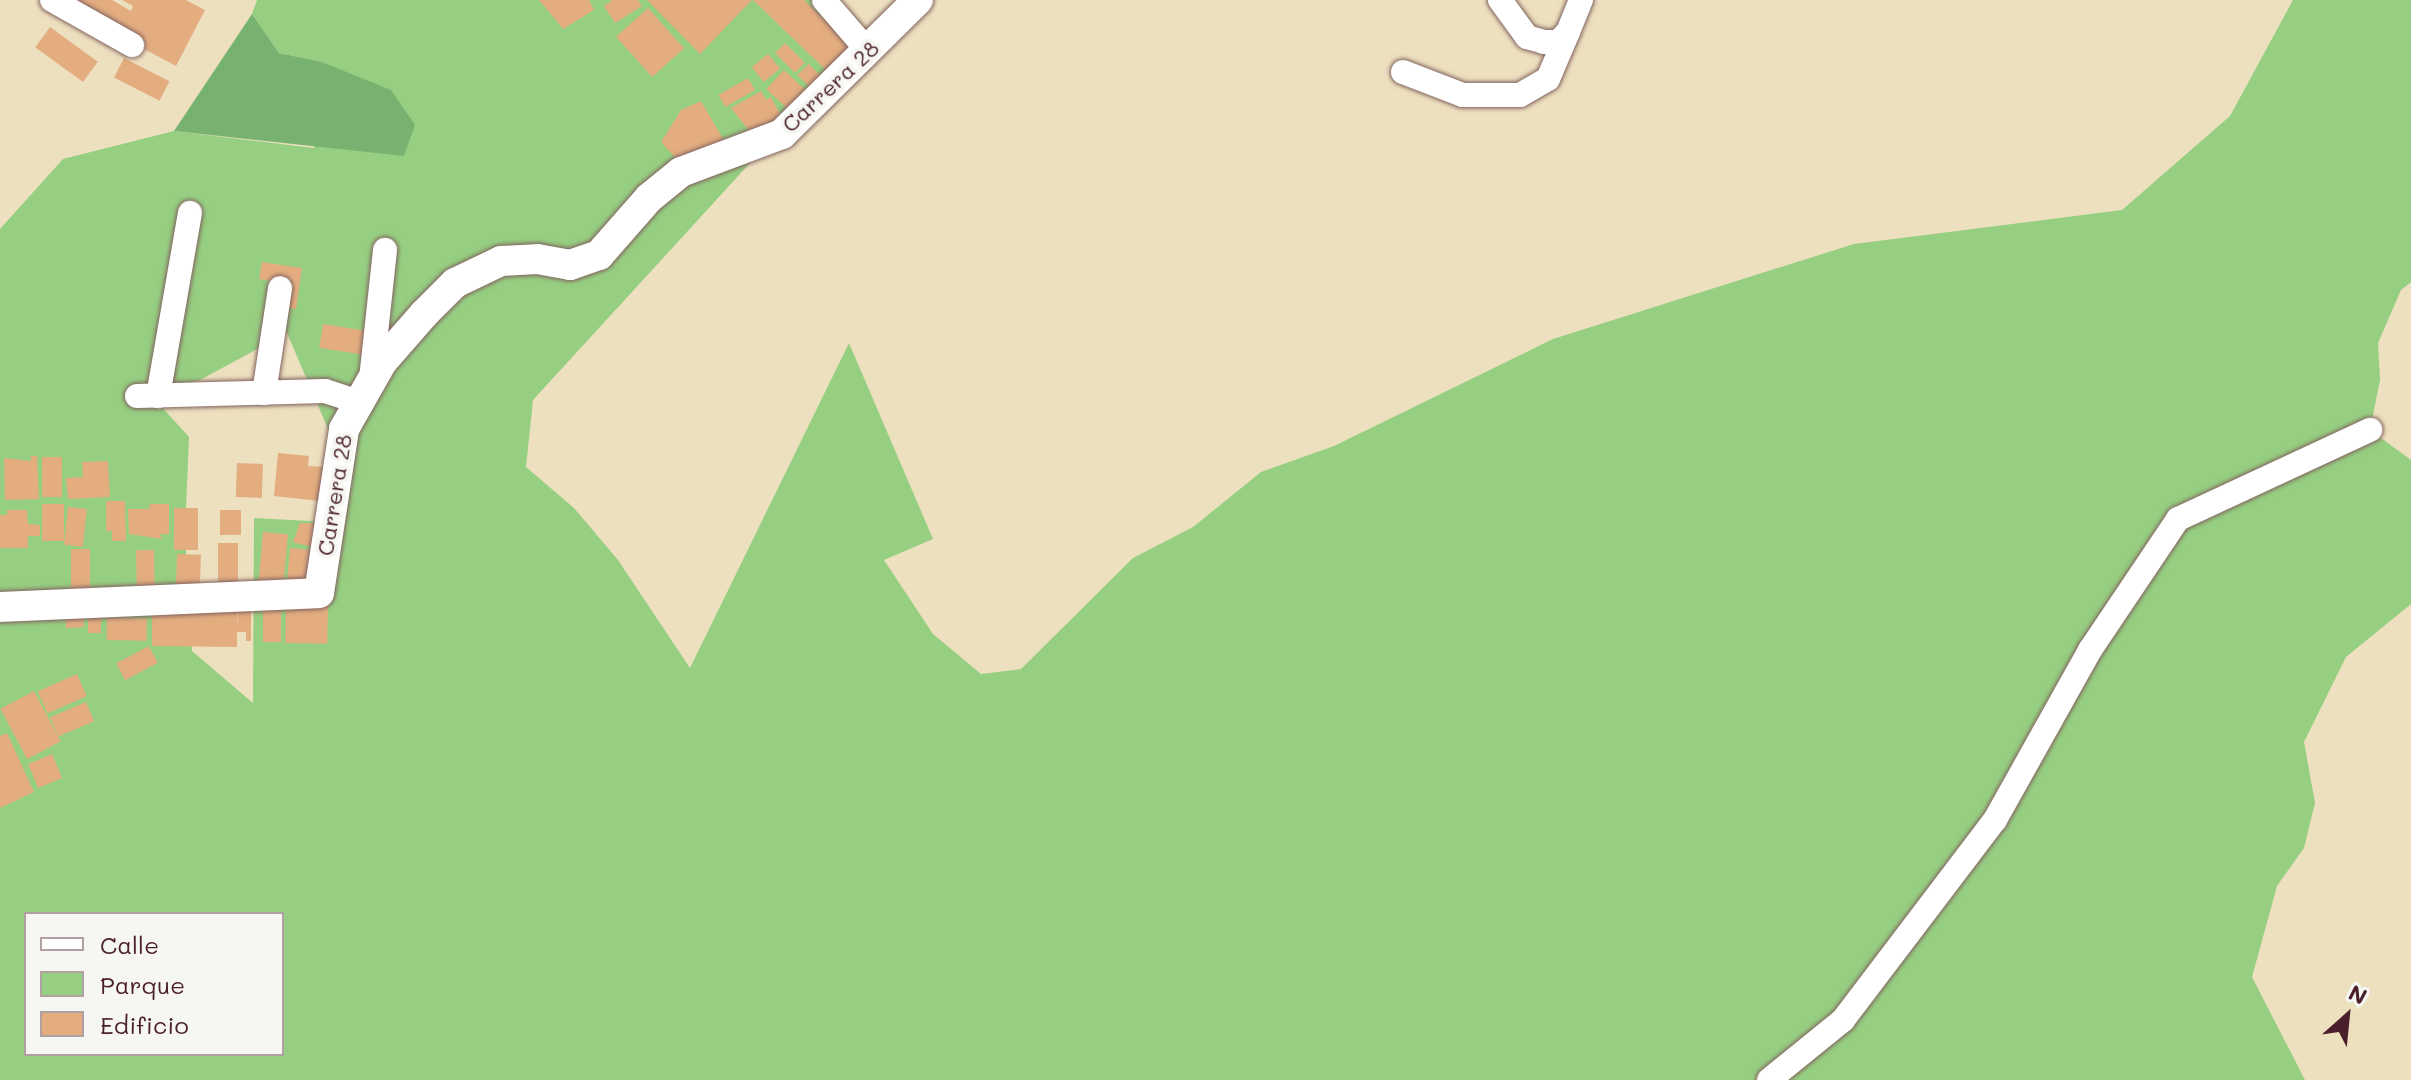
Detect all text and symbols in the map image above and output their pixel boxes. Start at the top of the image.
street label: Carrera 28 [776,35,884,137]
street label: Carrera 28 [311,432,357,558]
legend [24,912,284,1056]
text: Calle [100,929,159,960]
text: Parque [100,969,185,1000]
north arrow [2307,976,2387,1056]
text: N [2344,977,2372,1011]
text: Edificio [100,1009,189,1040]

